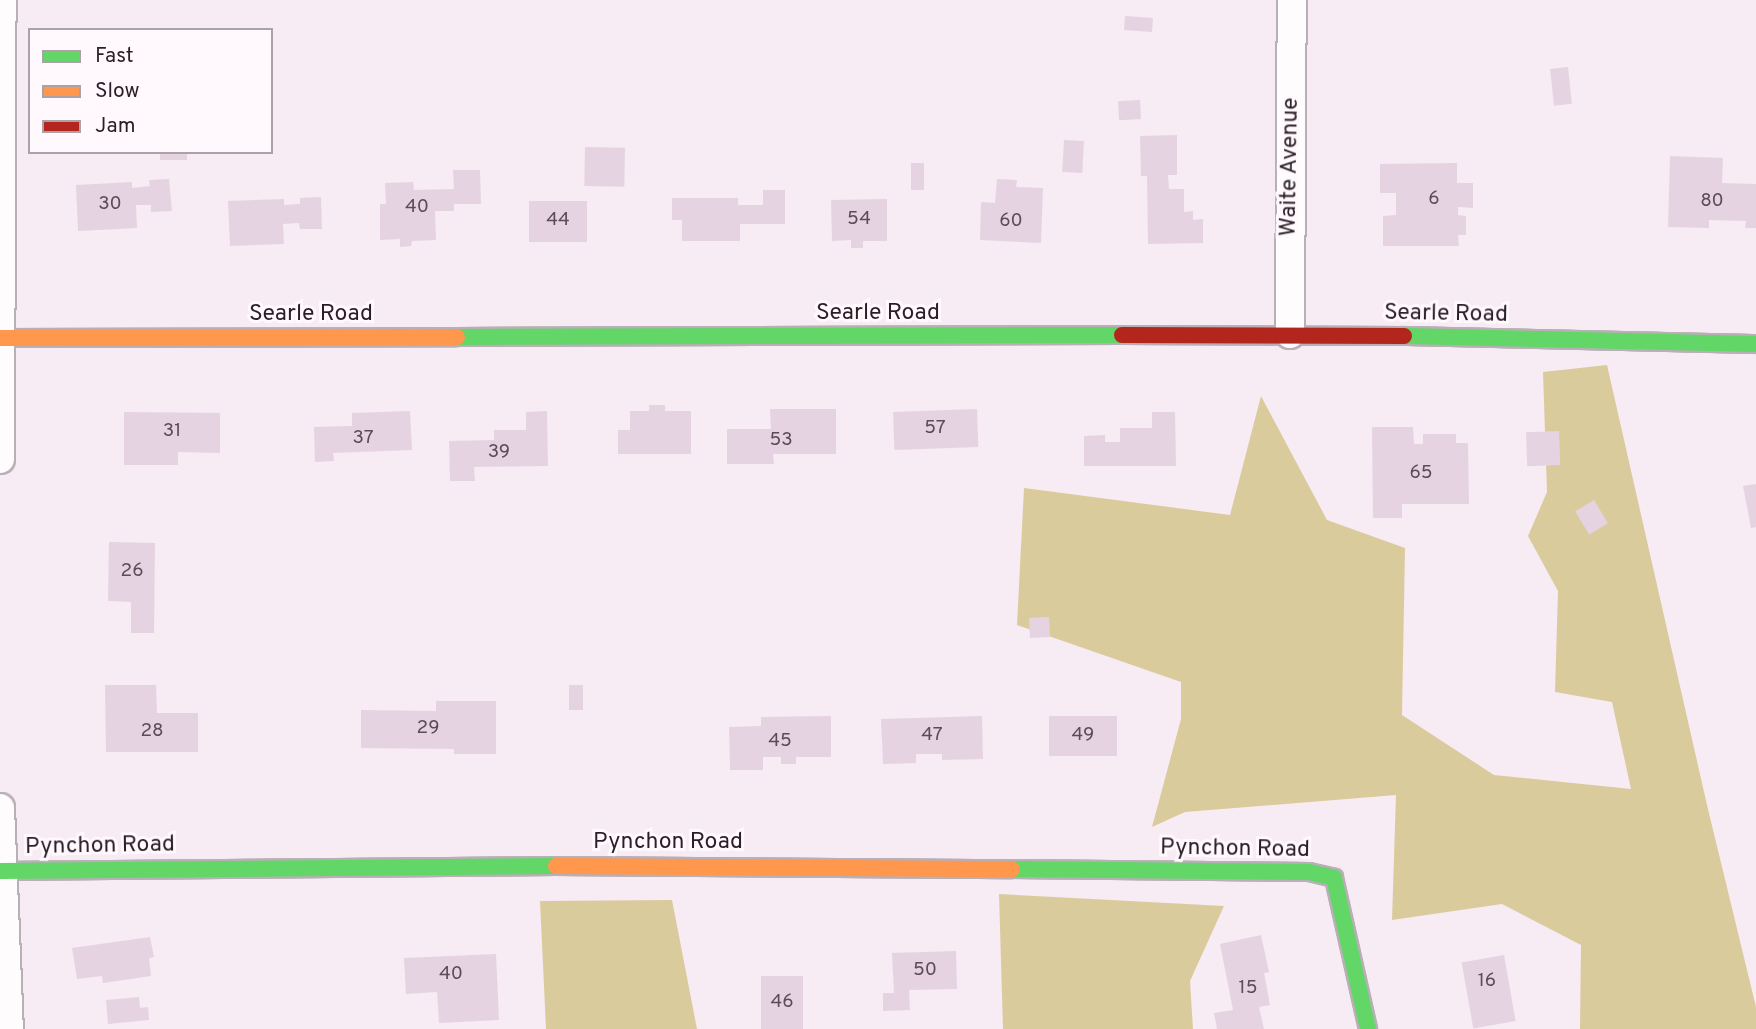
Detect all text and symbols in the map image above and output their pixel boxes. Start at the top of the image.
legend [28,28,273,154]
text: Fast [95,43,134,70]
text: Slow [95,78,140,105]
street label: Waite Avenue [1276,97,1306,237]
text: Jam [95,113,136,140]
house number: 6 [1428,189,1440,211]
house number: 80 [1700,191,1724,213]
house number: 30 [98,194,122,216]
house number: 40 [405,197,429,219]
house number: 54 [847,209,871,231]
house number: 44 [546,210,570,232]
house number: 60 [999,211,1023,233]
street label: Searle Road [816,300,940,328]
street label: Searle Road [1384,300,1508,330]
street label: Searle Road [249,301,373,329]
house number: 57 [924,418,946,440]
house number: 31 [163,421,181,443]
house number: 37 [352,428,374,450]
house number: 53 [769,430,793,452]
house number: 39 [488,442,510,464]
house number: 65 [1409,463,1433,485]
house number: 26 [121,561,143,583]
house number: 29 [417,718,439,740]
house number: 28 [140,721,164,743]
house number: 47 [921,725,943,747]
house number: 49 [1072,725,1094,747]
house number: 45 [768,731,792,753]
street label: Pynchon Road [593,829,743,857]
street label: Pynchon Road [25,832,175,862]
street label: Pynchon Road [1160,835,1310,865]
house number: 50 [913,960,937,982]
house number: 40 [439,964,463,986]
house number: 16 [1478,971,1496,993]
house number: 15 [1239,978,1257,1000]
house number: 46 [770,992,794,1014]

